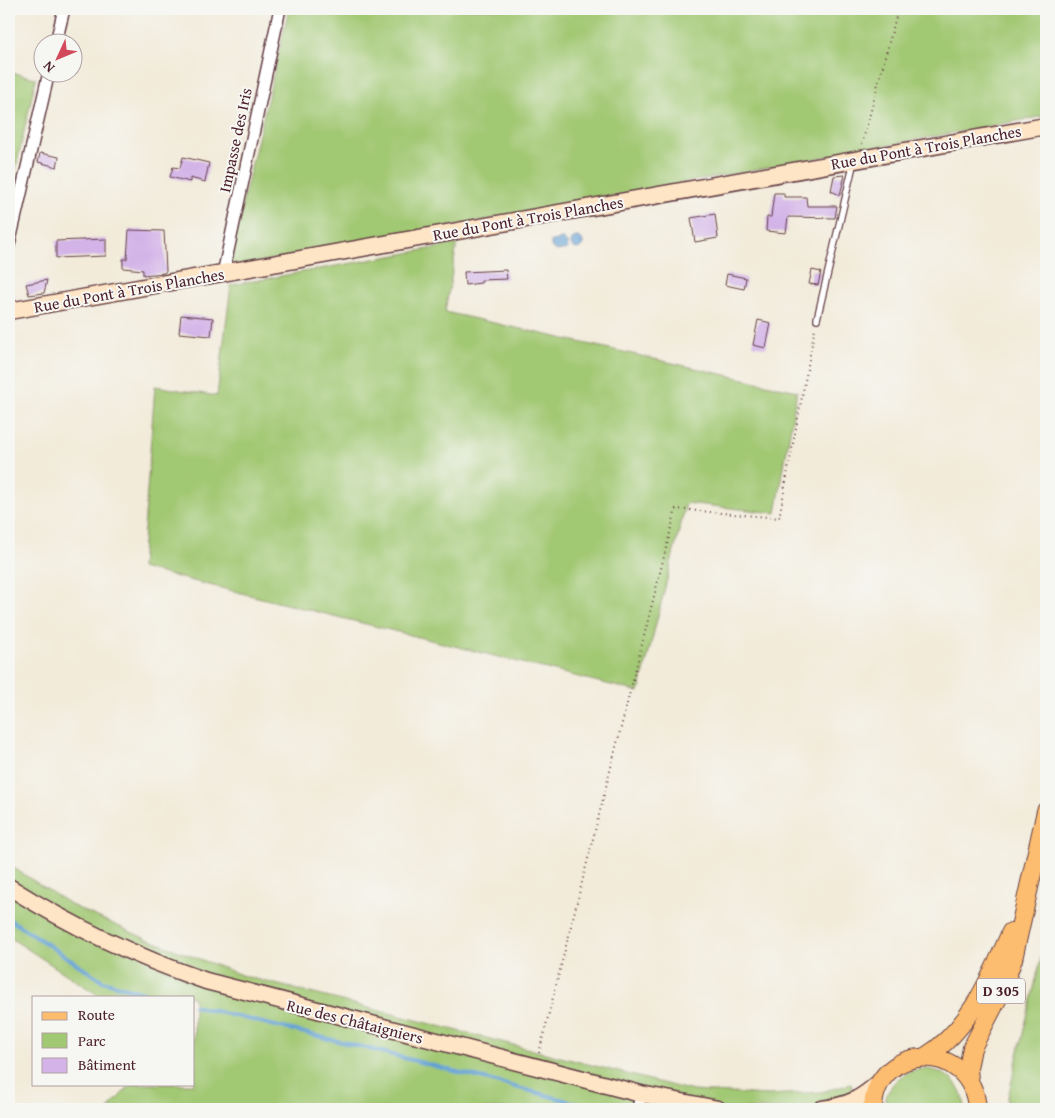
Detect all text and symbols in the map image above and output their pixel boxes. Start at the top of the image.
north arrow [32,32,82,82]
text: N [38,56,59,77]
street label: Impasse des Iris [212,86,258,194]
street label: Rue du Pont à Trois Planches [829,118,1023,176]
street label: Rue du Pont à Trois Planches [431,189,625,247]
street label: Rue du Pont à Trois Planches [32,261,226,319]
road number: D 305 [977,978,1025,1004]
street label: Rue des Châtaigniers [284,992,426,1050]
legend [32,996,195,1086]
text: Route [78,1004,115,1025]
text: Parc [78,1030,106,1051]
text: Bâtiment [78,1054,137,1075]

